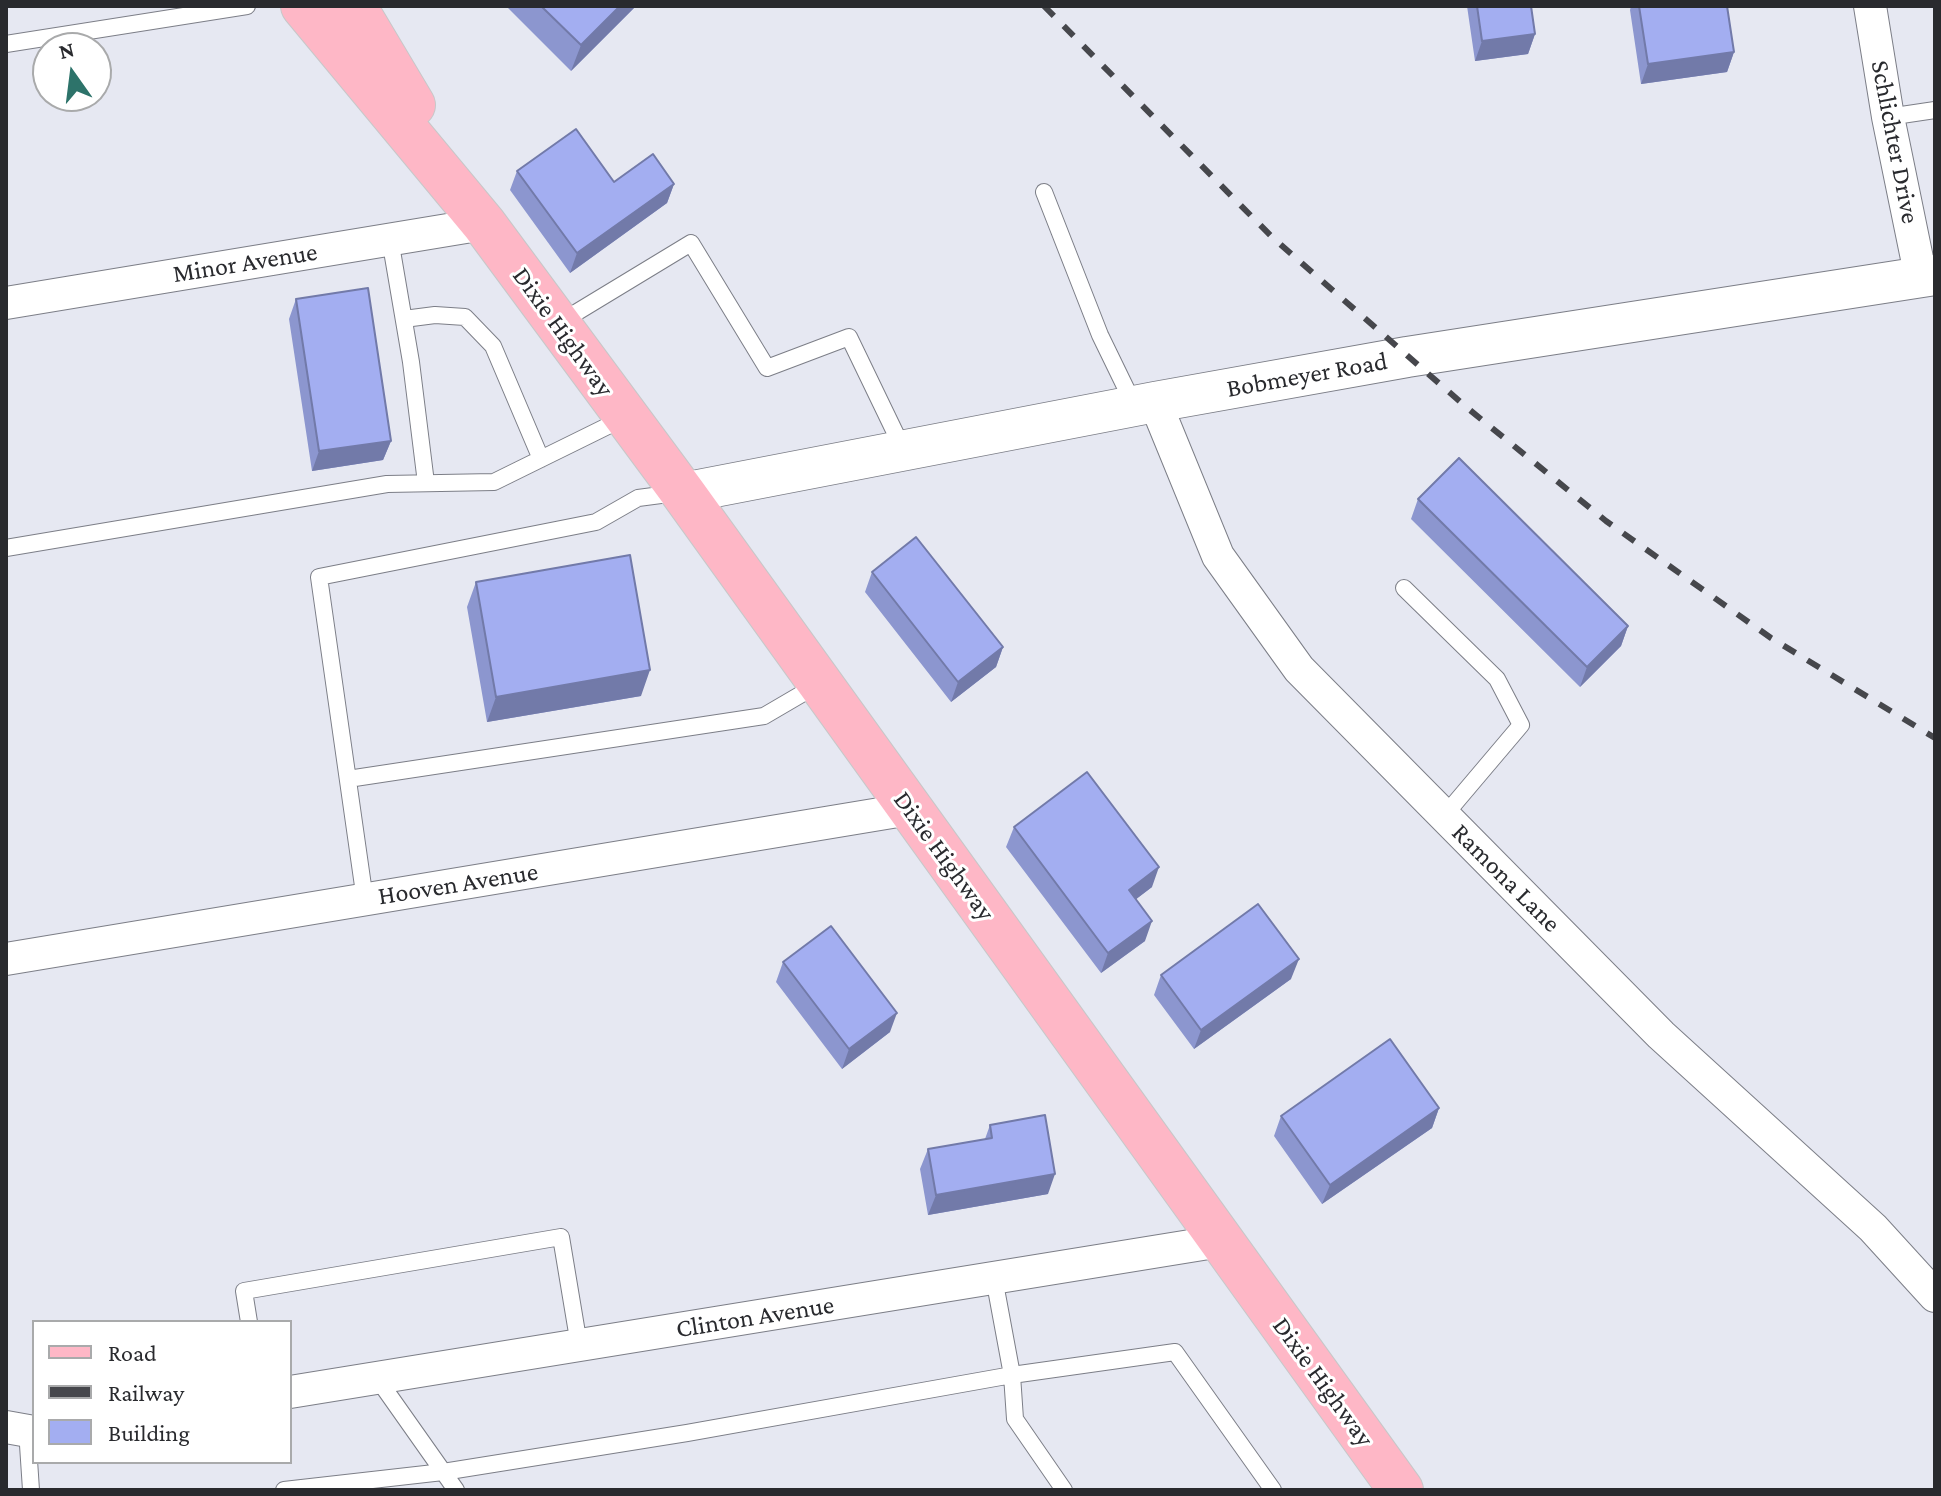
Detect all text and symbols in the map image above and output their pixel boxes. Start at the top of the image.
north arrow [32,32,112,112]
text: N [56,36,77,64]
street label: Schlichter Drive [1864,58,1926,226]
street label: Minor Avenue [170,236,320,290]
street label: Dixie Highway [506,261,620,403]
street label: Bobmeyer Road [1224,346,1390,404]
street label: Dixie Highway [887,785,1001,927]
street label: Ramona Lane [1445,817,1567,939]
street label: Hooven Avenue [376,856,540,912]
street label: Clinton Avenue [674,1289,836,1345]
street label: Dixie Highway [1266,1311,1380,1453]
legend [32,1320,292,1464]
text: Road [108,1339,157,1366]
text: Railway [108,1379,184,1406]
text: Building [108,1419,190,1446]

